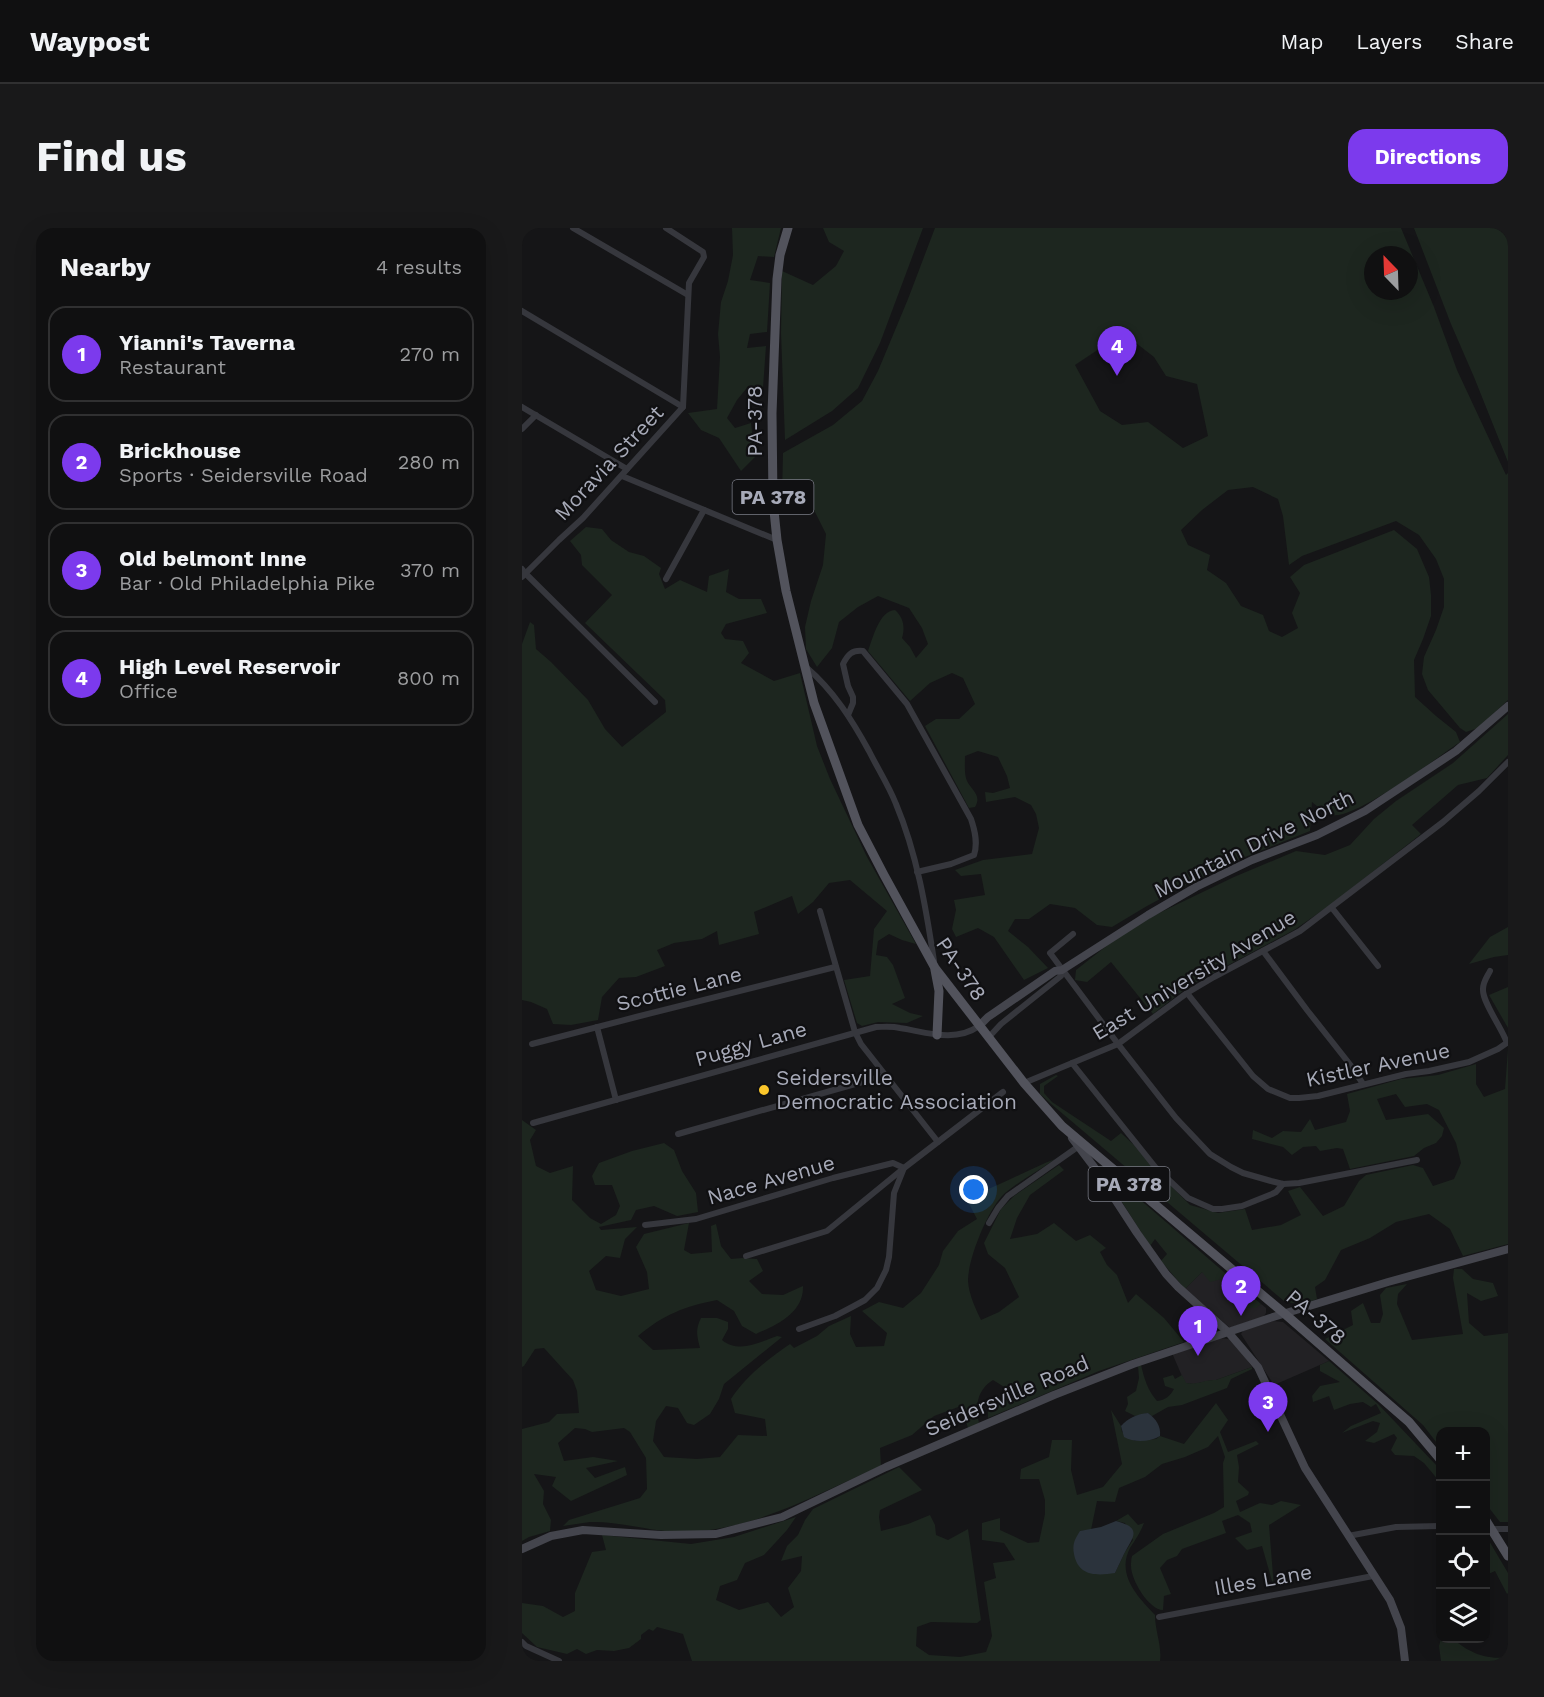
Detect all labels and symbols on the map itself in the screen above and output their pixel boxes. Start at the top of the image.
north arrow [1364,246,1418,300]
pin: 4 [1098,326,1136,376]
street label: PA-378 [742,385,767,457]
street label: Moravia Street [549,400,669,525]
road number: PA 378 [732,480,814,514]
street label: Mountain Drive North [1150,784,1358,903]
street label: East University Avenue [1087,904,1300,1045]
street label: PA-378 [931,932,992,1005]
street label: Scottie Lane [614,961,744,1016]
street label: Puggy Lane [692,1016,810,1071]
street label: Kistler Avenue [1304,1037,1452,1092]
place label: Seidersville Democratic Association [776,1065,1017,1114]
marker: Seidersville Democratic Association [757,1083,771,1097]
street label: Nace Avenue [704,1149,838,1210]
road number: PA 378 [1088,1167,1170,1201]
your location [959,1175,988,1204]
pin: 2 [1222,1266,1260,1316]
street label: PA-378 [1281,1284,1351,1349]
pin: 1 [1178,1306,1218,1356]
street label: Seidersville Road [921,1350,1092,1441]
pin: 3 [1248,1382,1288,1432]
street label: Illes Lane [1212,1559,1314,1600]

